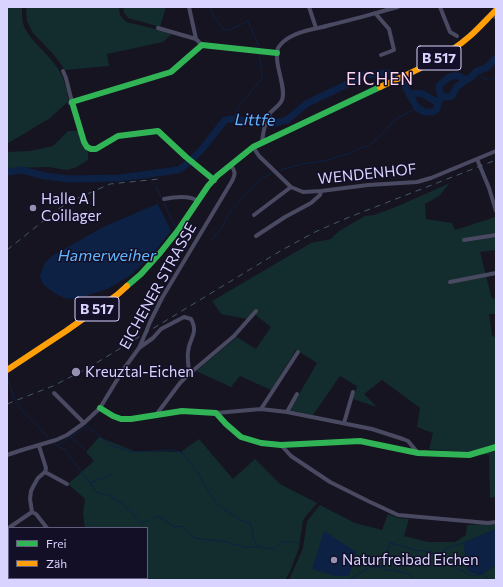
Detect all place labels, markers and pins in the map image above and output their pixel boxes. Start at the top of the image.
place label: Halle A | Coillager [41,190,101,225]
marker: Halle A | Coillager [28,203,38,213]
place label: Kreuztal-Eichen [85,363,194,381]
marker: Kreuztal-Eichen [70,366,82,378]
place label: Naturfreibad Eichen [342,551,479,569]
marker: Naturfreibad Eichen [329,555,339,565]

